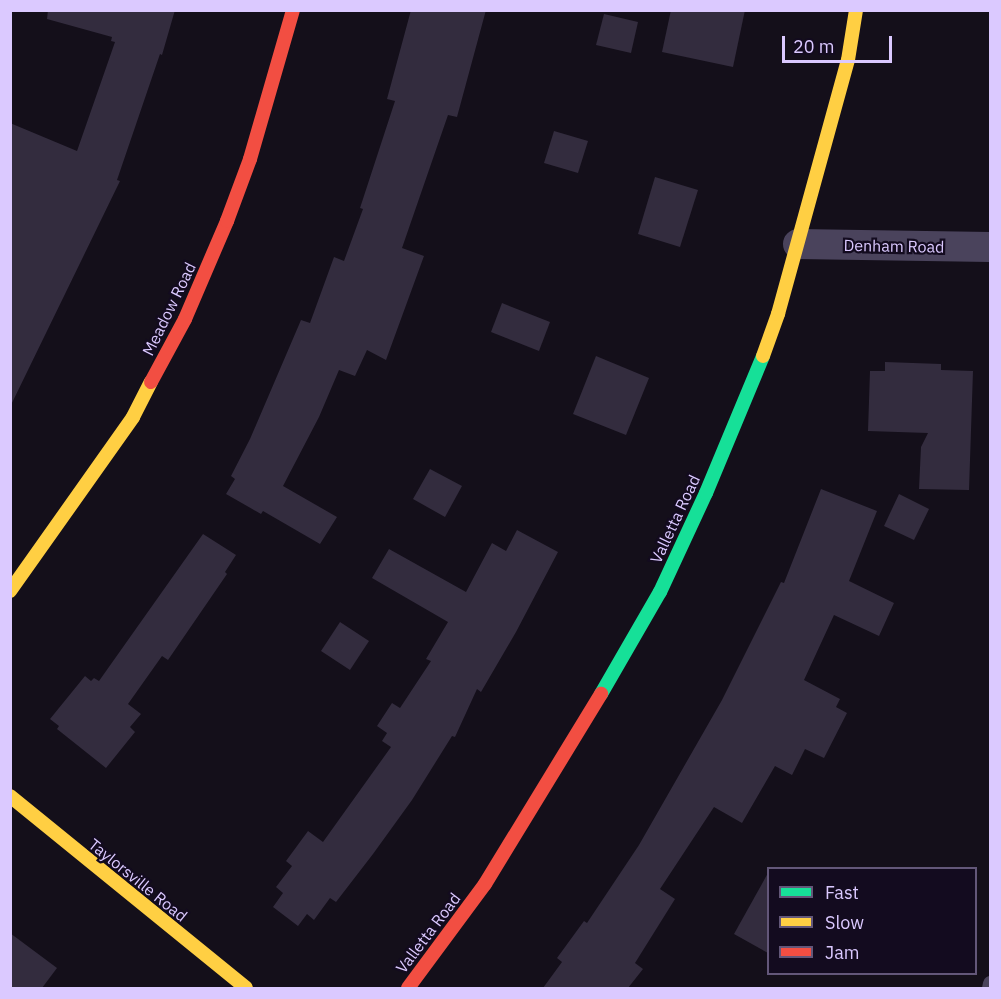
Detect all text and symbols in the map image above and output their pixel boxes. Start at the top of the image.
scale bar [785,24,894,62]
text: 20 m [793,35,835,58]
street label: Denham Road [843,236,945,256]
street label: Meadow Road [138,259,200,359]
street label: Valletta Road [646,472,704,566]
street label: Taylorsville Road [85,834,191,926]
legend [767,867,977,975]
text: Fast [825,881,859,904]
street label: Valletta Road [392,889,464,977]
text: Slow [825,911,864,934]
text: Jam [825,941,860,964]

